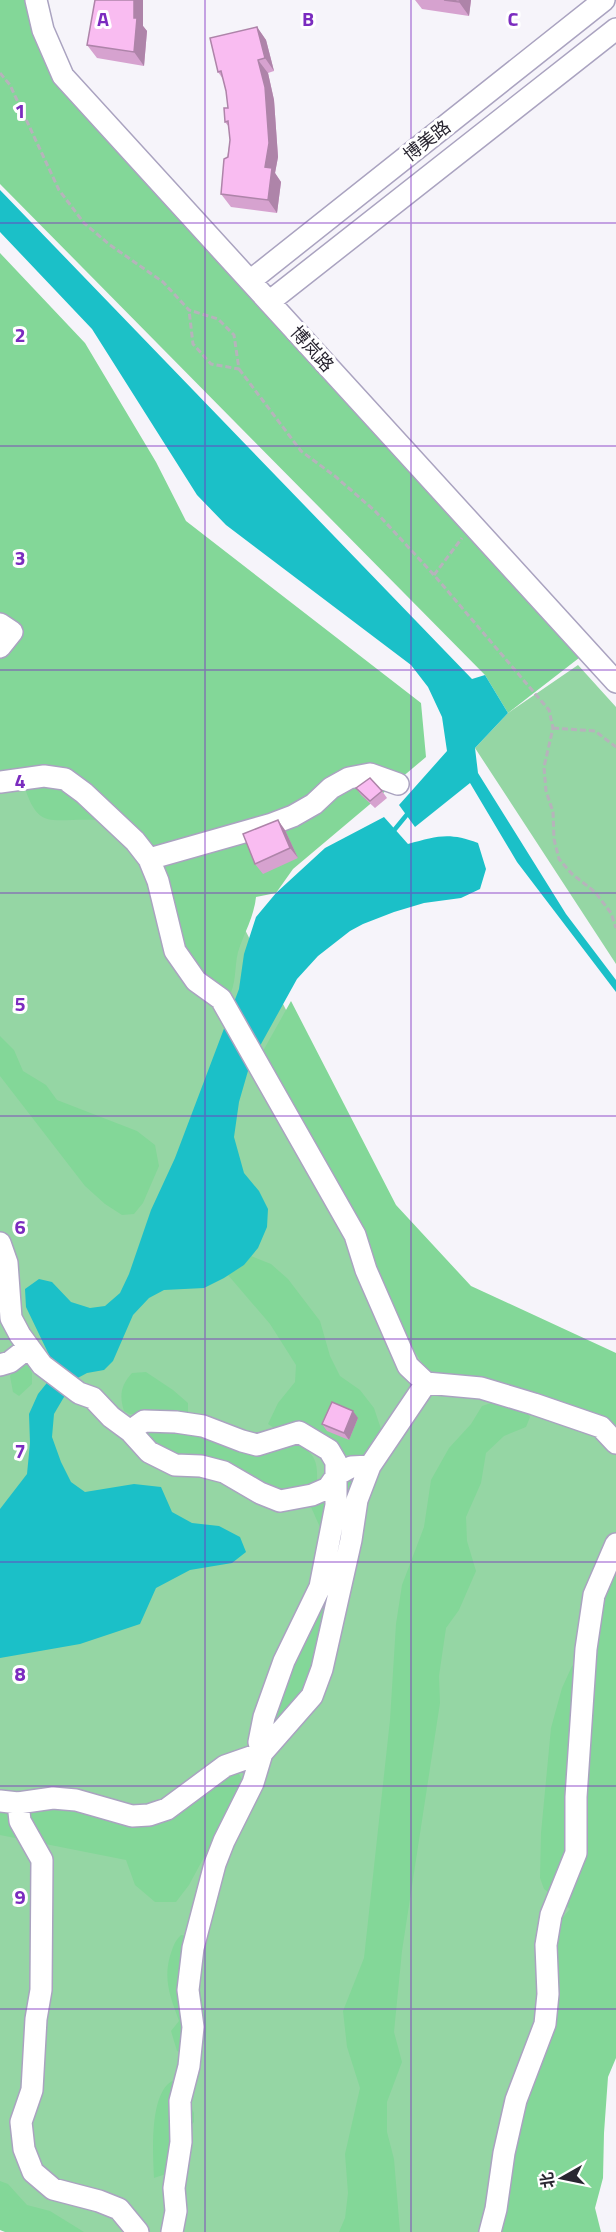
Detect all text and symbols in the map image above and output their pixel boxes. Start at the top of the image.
text: A [97,3,109,34]
text: B [302,3,314,34]
text: C [508,3,519,34]
text: 1 [14,95,26,126]
street label: 博美路 [397,113,456,168]
text: 2 [14,319,26,350]
street label: 博岚路 [284,320,340,378]
text: 3 [14,542,26,573]
text: 4 [14,765,26,796]
text: 5 [14,988,26,1019]
text: 6 [14,1211,26,1242]
text: 7 [14,1435,26,1466]
text: 8 [14,1658,26,1689]
text: 9 [14,1881,26,1912]
north arrow [532,2148,592,2208]
text: 北 [534,2171,560,2190]

